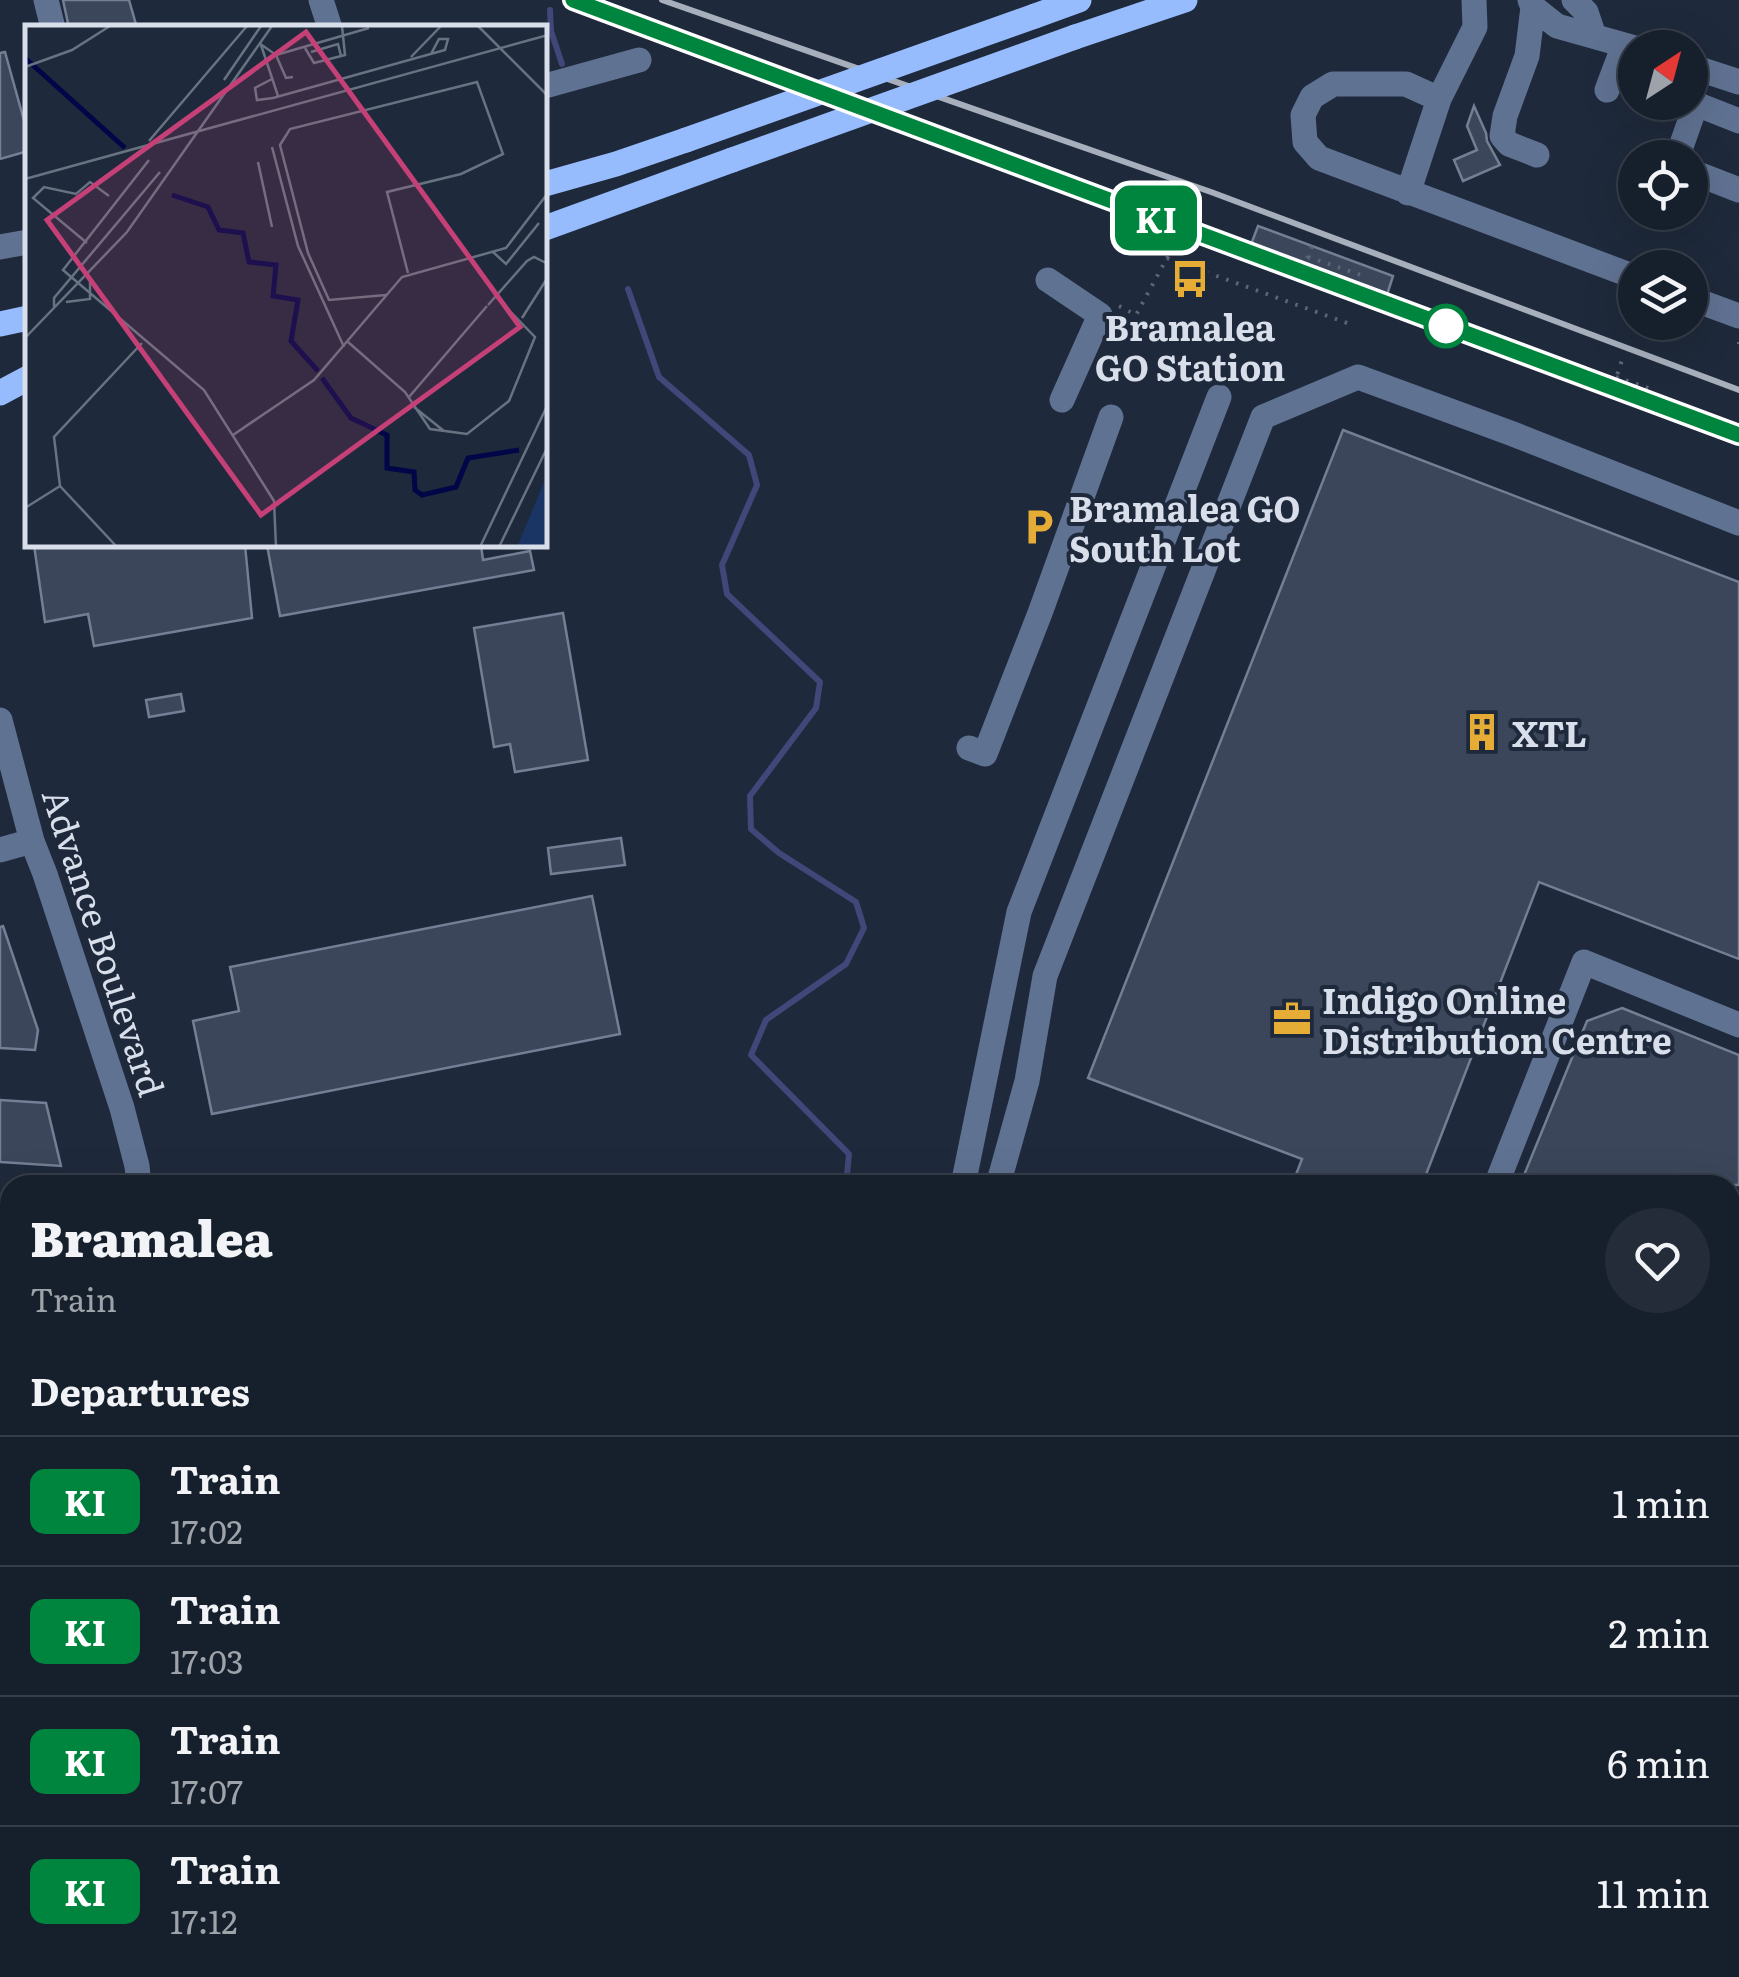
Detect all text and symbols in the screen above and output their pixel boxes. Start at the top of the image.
inset map [25,25,548,548]
north arrow [1618,30,1708,120]
map controls [1618,30,1708,340]
button: locate [1618,140,1708,230]
line badge: KI [1111,186,1201,250]
text: KI [1135,192,1177,244]
button: layers [1618,250,1708,340]
bus stop icon: Bramalea GO Station [1169,258,1211,300]
place label: Bramalea GO Station [1095,300,1285,392]
unlabelled marker [1425,305,1467,347]
place label: Bramalea GO South Lot [1069,481,1301,573]
parking icon: Bramalea GO South Lot [1018,506,1060,548]
place label: XTL [1512,706,1587,758]
building icon: XTL [1461,711,1503,753]
street label: Advance Boulevard [31,781,179,1103]
place label: Indigo Online Distribution Centre [1322,973,1672,1065]
office icon: Indigo Online Distribution Centre [1271,998,1313,1040]
text: Bramalea [30,1201,273,1272]
button: heart [1605,1208,1710,1313]
text: Train [30,1274,117,1322]
text: Departures [30,1361,250,1418]
text: Train [170,1449,281,1506]
text: 1 min [1612,1473,1710,1530]
text: KI [64,1475,106,1527]
text: 17:02 [170,1506,243,1554]
text: Train [170,1579,281,1636]
text: 2 min [1608,1603,1710,1660]
text: KI [64,1605,106,1657]
text: 17:03 [170,1636,244,1684]
text: Train [170,1709,281,1766]
text: 6 min [1607,1733,1710,1790]
text: KI [64,1735,106,1787]
text: 17:07 [170,1766,243,1814]
text: Train [170,1839,281,1896]
text: 11 min [1597,1863,1710,1920]
text: KI [64,1865,106,1917]
text: 17:12 [170,1896,238,1944]

